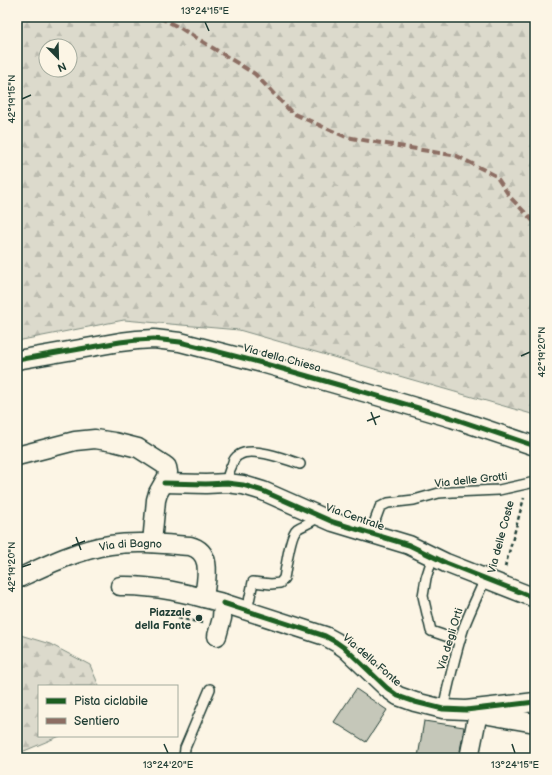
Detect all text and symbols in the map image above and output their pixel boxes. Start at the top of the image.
text: 13°24'15"E [181,5,230,17]
north arrow [38,38,78,78]
text: N [55,59,68,74]
text: 42°19'15"N [6,74,18,124]
text: 42°19'20"N [536,326,548,378]
street label: Via della Chiesa [242,341,322,375]
street label: Via delle Grotti [434,470,508,490]
street label: Via delle Coste [485,499,517,575]
street label: Via Centrale [324,501,387,533]
street label: Via di Bagno [98,536,162,553]
text: 42°19'20"N [6,541,18,593]
place label: Piazzale della Fonte [135,606,191,632]
street label: Via degli Orti [434,606,466,672]
marker: Piazzale della Fonte [194,613,204,623]
street label: Via della Fonte [340,631,404,689]
legend [38,685,178,737]
text: Pista ciclabile [74,694,148,709]
text: Sentiero [74,714,120,729]
text: 13°24'20"E [143,759,194,771]
text: 13°24'15"E [491,759,540,771]

